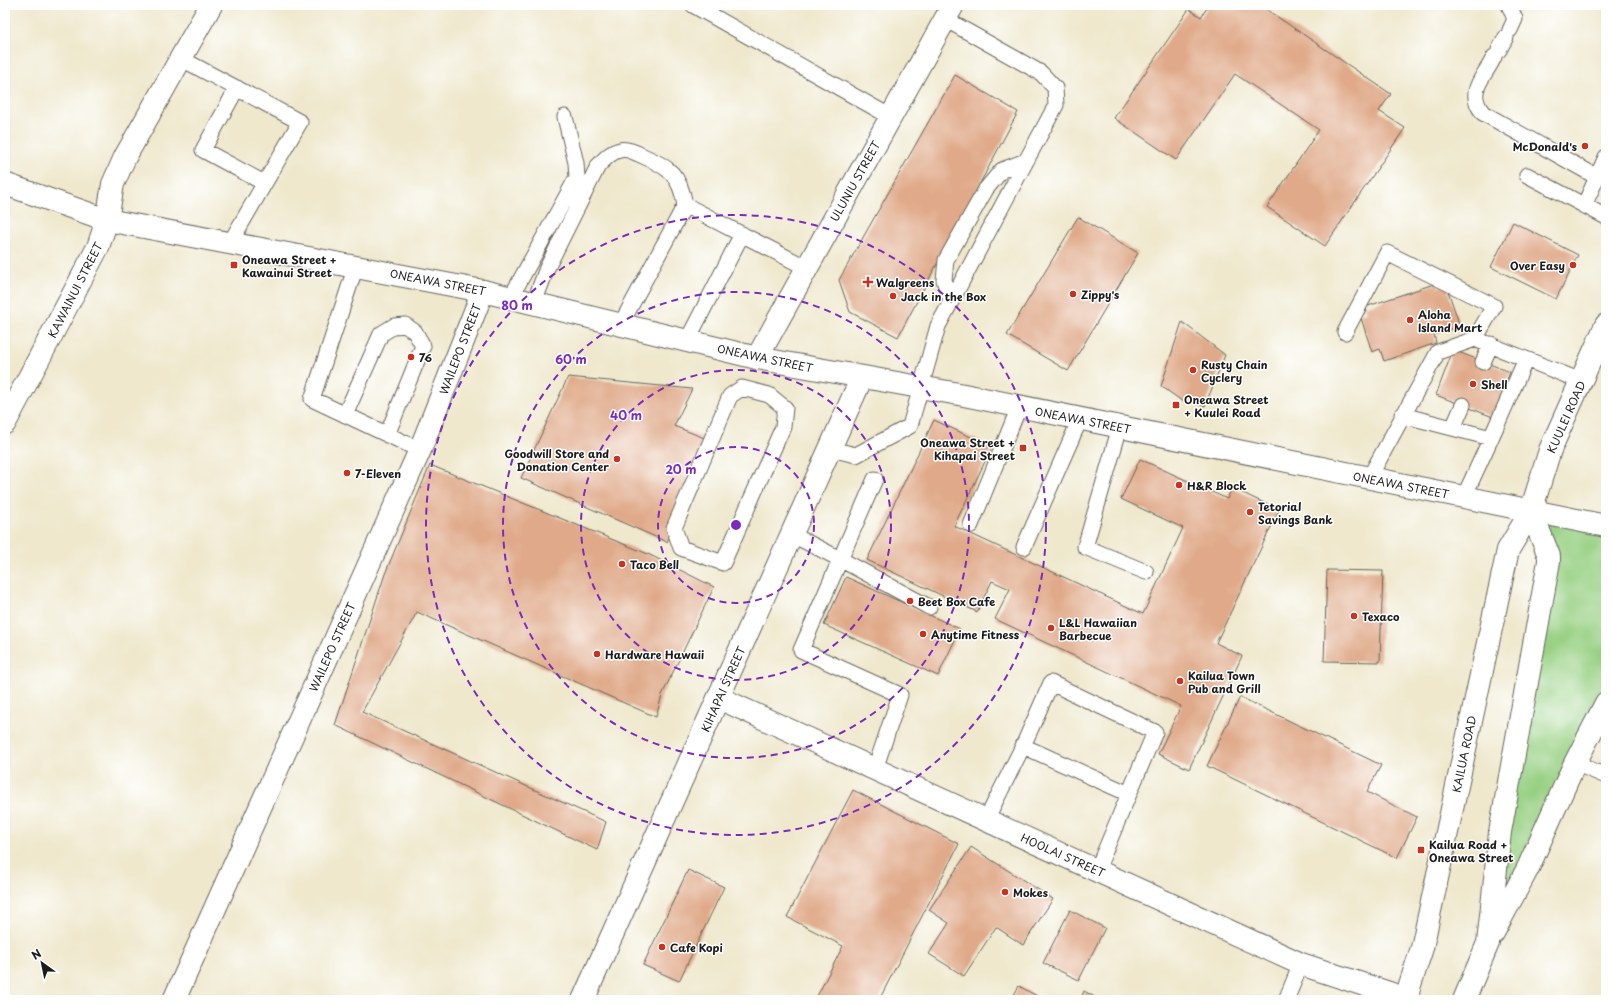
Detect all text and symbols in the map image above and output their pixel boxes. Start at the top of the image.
street label: ULUNIU STREET [826,137,884,224]
place label: McDonald's [1513,138,1577,155]
marker: McDonald's [1580,141,1590,151]
street label: KAWAINUI STREET [43,239,107,341]
place label: Oneawa Street + Kawainui Street [242,251,337,281]
place label: Over Easy [1510,257,1565,274]
marker: Oneawa Street + Kawainui Street [229,260,239,270]
marker: Over Easy [1568,260,1578,270]
street label: ONEAWA STREET [389,264,488,300]
place label: Walgreens [876,274,934,291]
marker: Walgreens [863,277,873,287]
place label: Zippy's [1081,286,1119,303]
place label: Jack in the Box [901,288,986,305]
marker: Zippy's [1068,289,1078,299]
marker: Jack in the Box [888,291,898,301]
text: 80 m [501,296,533,314]
street label: WAILEPO STREET [435,300,485,397]
place label: Aloha Island Mart [1418,306,1482,336]
marker: Aloha Island Mart [1405,315,1415,325]
street label: ONEAWA STREET [716,340,815,377]
place label: 76 [419,349,432,366]
text: 60 m [555,350,587,368]
marker: 76 [406,352,416,362]
place label: Rusty Chain Cyclery [1201,356,1268,386]
marker: Rusty Chain Cyclery [1188,365,1198,375]
place label: Shell [1481,376,1507,393]
street label: KUULEI ROAD [1542,378,1590,456]
marker: Shell [1468,379,1478,389]
place label: Oneawa Street + Kuulei Road [1184,391,1269,421]
marker: Oneawa Street + Kuulei Road [1171,400,1181,410]
street label: ONEAWA STREET [1034,402,1133,438]
text: 40 m [610,406,642,424]
place label: Oneawa Street + Kihapai Street [920,434,1015,464]
marker: Oneawa Street + Kihapai Street [1018,443,1028,453]
place label: Goodwill Store and Donation Center [505,445,609,475]
marker: Goodwill Store and Donation Center [612,454,622,464]
text: 20 m [665,460,697,478]
place label: 7-Eleven [355,465,401,482]
street label: ONEAWA STREET [1352,467,1451,503]
marker: 7-Eleven [342,468,352,478]
place label: H&R Block [1187,477,1247,494]
marker: H&R Block [1174,480,1184,490]
place label: Tetorial Savings Bank [1258,498,1333,528]
marker: Tetorial Savings Bank [1245,507,1255,517]
centre of rings [729,518,743,532]
place label: Taco Bell [630,556,679,573]
marker: Taco Bell [617,559,627,569]
place label: Beet Box Cafe [918,593,995,610]
marker: Beet Box Cafe [905,596,915,606]
street label: WAILEPO STREET [305,599,360,694]
place label: Texaco [1362,608,1400,625]
marker: Texaco [1349,611,1359,621]
place label: L&L Hawaiian Barbecue [1059,614,1137,644]
marker: L&L Hawaiian Barbecue [1046,623,1056,633]
place label: Anytime Fitness [931,626,1020,643]
marker: Anytime Fitness [918,629,928,639]
street label: KIHAPAI STREET [697,643,750,735]
place label: Hardware Hawaii [605,646,704,663]
marker: Hardware Hawaii [592,649,602,659]
place label: Kailua Town Pub and Grill [1188,667,1261,697]
marker: Kailua Town Pub and Grill [1175,676,1185,686]
street label: KAILUA ROAD [1448,714,1480,794]
street label: HOOLAI STREET [1018,829,1108,881]
place label: Kailua Road + Oneawa Street [1429,836,1514,866]
marker: Kailua Road + Oneawa Street [1416,845,1426,855]
place label: Mokes [1013,884,1048,901]
marker: Mokes [1000,887,1010,897]
place label: Cafe Kopi [670,939,723,956]
marker: Cafe Kopi [657,942,667,952]
north arrow [22,943,62,983]
text: N [28,945,45,964]

